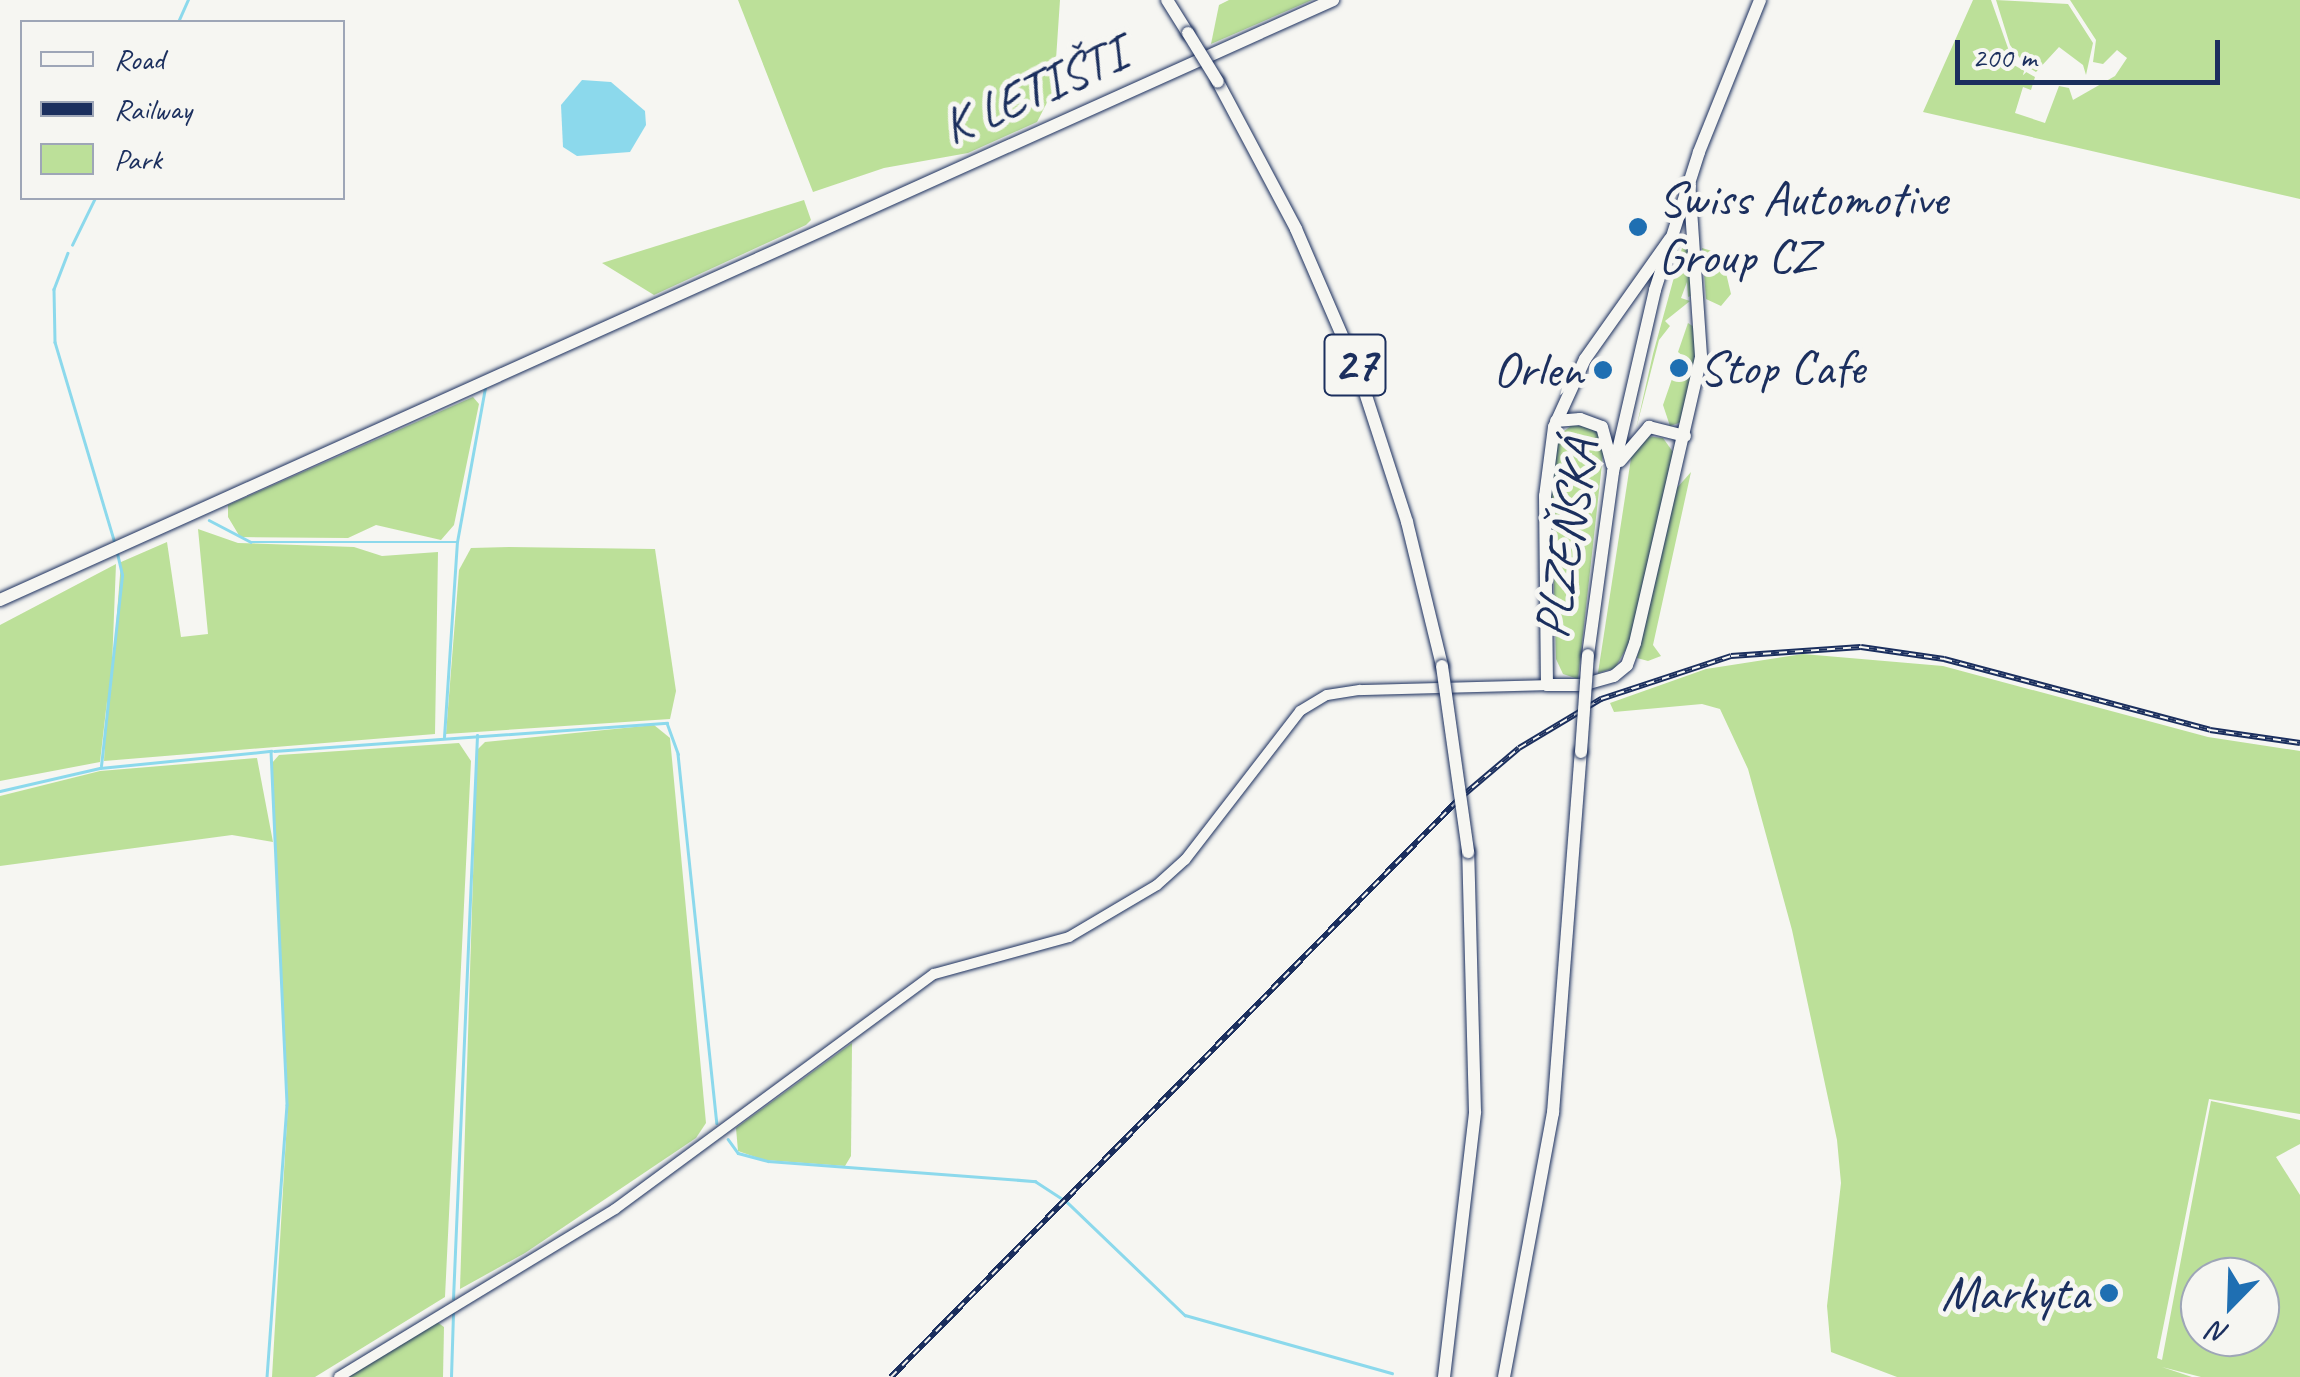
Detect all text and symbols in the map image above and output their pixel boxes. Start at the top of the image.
legend [20,20,345,200]
scale bar [1960,20,2225,82]
street label: K LETIŠTI [933,23,1135,157]
text: 200 m [1972,38,2037,76]
text: Road [114,40,164,78]
text: Railway [114,90,192,128]
text: Park [114,140,162,178]
place label: Swiss Automotive Group CZ [1658,168,1947,286]
marker: Swiss Automotive Group CZ [1627,216,1649,238]
road number: 27 [1322,322,1388,408]
place label: Stop Cafe [1699,338,1866,398]
place label: Orlen [1493,340,1583,400]
marker: Stop Cafe [1668,357,1690,379]
marker: Orlen [1592,359,1614,381]
street label: PLZEŇSKÁ [1521,436,1611,642]
north arrow [2180,1257,2280,1357]
place label: Markyta [1941,1263,2089,1323]
marker: Markyta [2098,1282,2120,1304]
text: N [2204,1314,2234,1353]

